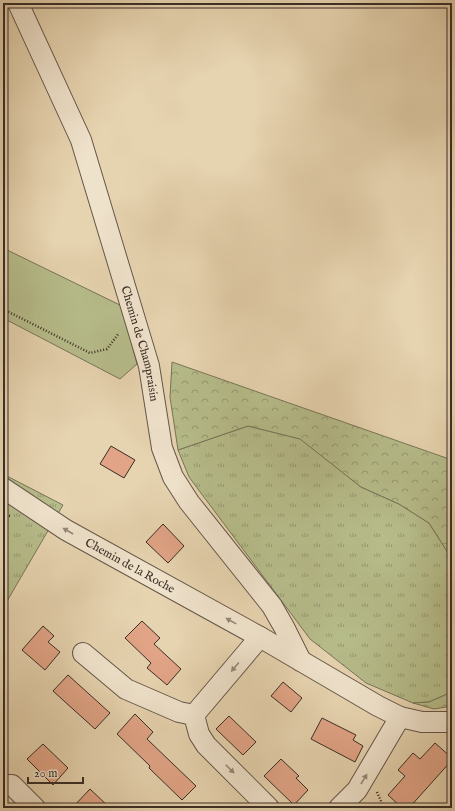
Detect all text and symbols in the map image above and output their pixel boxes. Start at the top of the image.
street label: Chemin de Champraisin [117,284,162,403]
one-way arrow [62,527,74,534]
street label: Chemin de la Roche [82,535,178,597]
one-way arrow [225,617,237,624]
one-way arrow [231,661,240,672]
scale bar [28,759,83,785]
one-way arrow [225,764,235,774]
text: 20 m [34,766,57,781]
one-way arrow [360,774,368,784]

